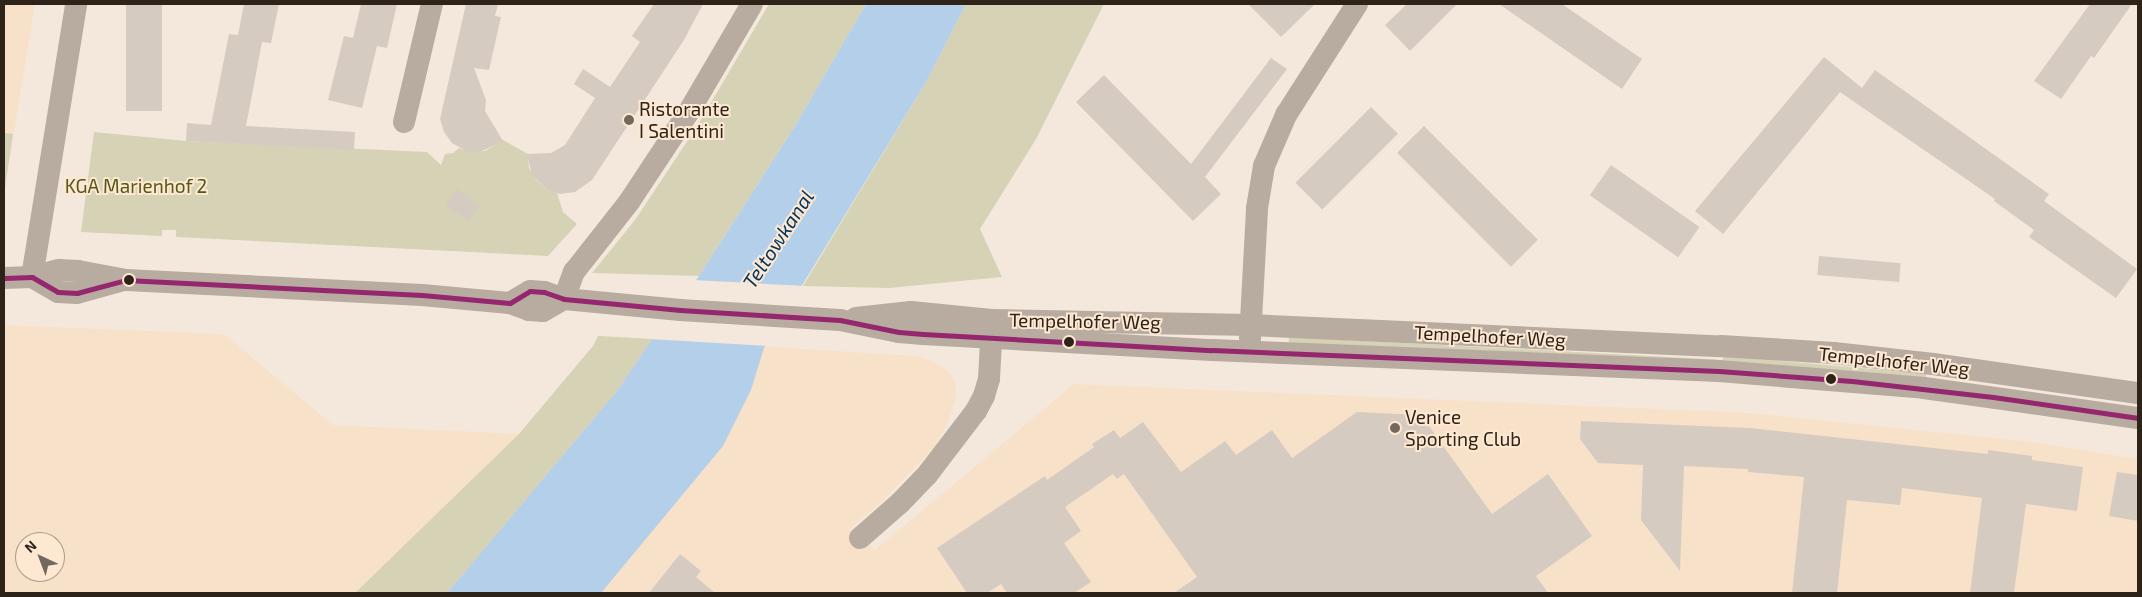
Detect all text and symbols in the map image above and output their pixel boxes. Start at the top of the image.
place label: Ristorante I Salentini [639,98,730,142]
marker: Ristorante I Salentini [623,114,635,126]
park label: KGA Marienhof 2 [64,175,208,197]
water label: Teltowkanal [737,185,819,293]
unlabelled marker [124,275,134,285]
street label: Tempelhofer Weg [1009,308,1161,334]
street label: Tempelhofer Weg [1413,321,1567,351]
unlabelled marker [1064,337,1074,347]
street label: Tempelhofer Weg [1817,342,1971,380]
unlabelled marker [1826,374,1836,384]
place label: Venice Sporting Club [1405,406,1521,450]
marker: Venice Sporting Club [1389,422,1401,434]
north arrow [15,532,65,582]
text: N [21,537,40,556]

